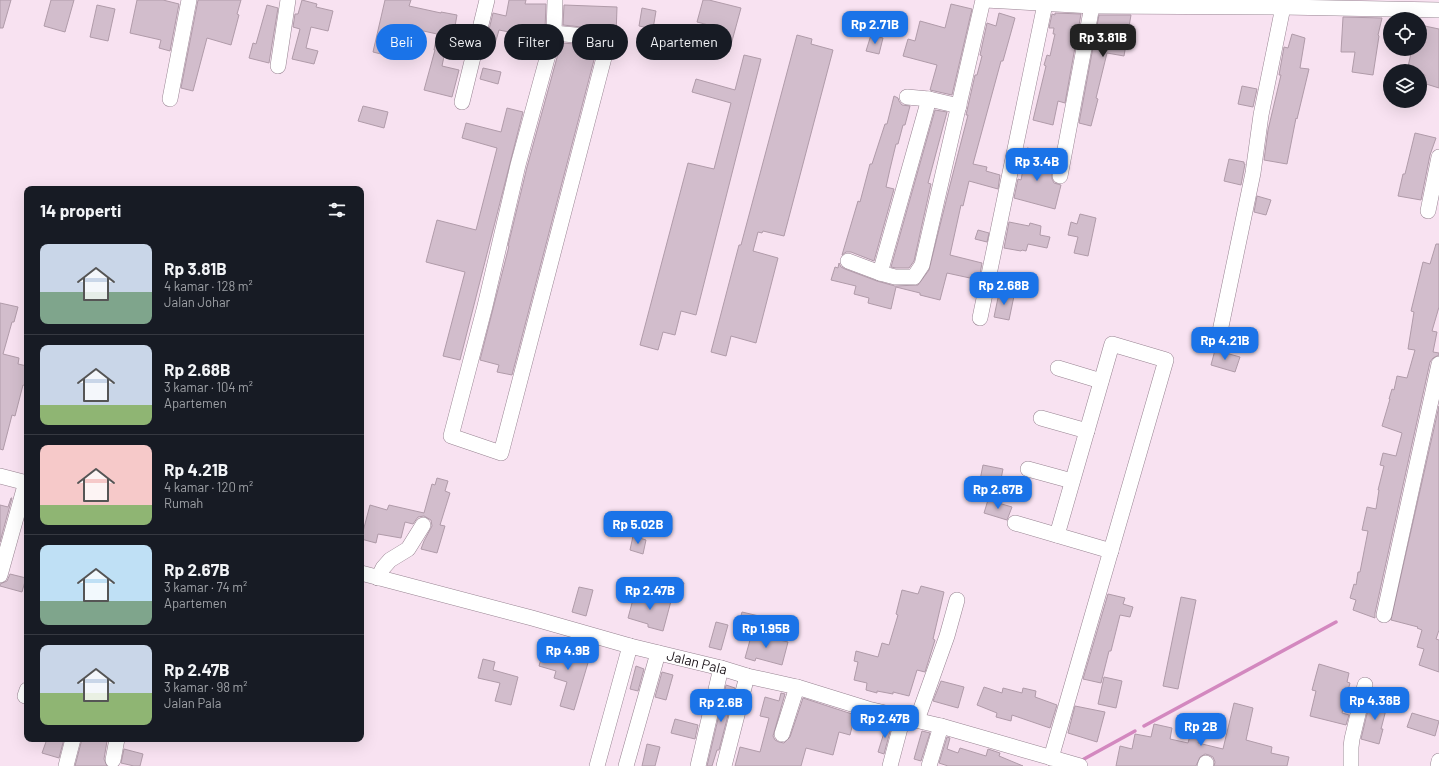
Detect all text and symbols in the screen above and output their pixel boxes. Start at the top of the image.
pin: Rp 2.71B [834,11,916,45]
map controls [1383,12,1427,108]
button: locate [1383,12,1427,56]
text: Rp 2.71B [851,16,899,32]
chip: Beli [376,24,427,60]
chip: Sewa [435,24,496,60]
chip: Filter [504,24,564,60]
chip: Baru [572,24,628,60]
chip: Apartemen [636,24,732,60]
pin: Rp 3.81B [1062,24,1144,58]
text: Rp 3.81B [1079,29,1127,45]
button: layers [1383,64,1427,108]
pin: Rp 3.4B [1000,148,1074,182]
text: Rp 3.4B [1015,153,1059,169]
icon: filters [326,199,348,221]
text: 14 properti [40,200,121,220]
text: Rp 3.81B [164,258,227,278]
icon: home [72,260,120,308]
pin: Rp 2.68B [963,272,1045,306]
text: Rp 2.68B [979,277,1029,293]
text: 4 kamar · 128 m² [164,278,253,294]
text: Jalan Johar [164,294,230,310]
pin: Rp 4.21B [1184,327,1266,361]
text: Rp 4.21B [1200,332,1250,348]
text: Rp 2.68B [164,359,230,379]
icon: home [72,361,120,409]
text: 3 kamar · 104 m² [164,379,253,395]
text: Apartemen [164,395,227,411]
text: Rp 4.21B [164,459,228,479]
icon: home [72,461,120,509]
pin: Rp 2.67B [957,476,1039,510]
text: 4 kamar · 120 m² [164,479,253,495]
text: Rp 2.67B [973,481,1023,497]
text: Rumah [164,495,203,511]
pin: Rp 5.02B [597,511,679,545]
text: Rp 5.02B [613,516,663,532]
text: Rp 2.67B [164,559,230,579]
icon: home [72,561,120,609]
pin: Rp 2.47B [609,577,691,611]
text: 3 kamar · 74 m² [164,579,247,595]
text: Rp 2.47B [625,582,675,598]
text: Apartemen [164,595,227,611]
pin: Rp 1.95B [725,615,807,649]
text: Rp 1.95B [742,620,790,636]
pin: Rp 4.9B [531,637,605,671]
text: Rp 4.9B [546,642,590,658]
street label: Jalan Pala [665,646,729,678]
text: Rp 2.47B [164,659,230,679]
icon: home [72,661,120,709]
text: 3 kamar · 98 m² [164,679,248,695]
pin: Rp 4.38B [1334,687,1416,721]
pin: Rp 2.6B [684,689,758,723]
text: Rp 4.38B [1349,692,1401,708]
text: Rp 2.6B [699,694,743,710]
text: Jalan Pala [164,695,221,711]
pin: Rp 2.47B [844,705,926,739]
text: Rp 2.47B [860,710,910,726]
pin: Rp 2B [1173,713,1229,747]
text: Rp 2B [1184,718,1218,734]

